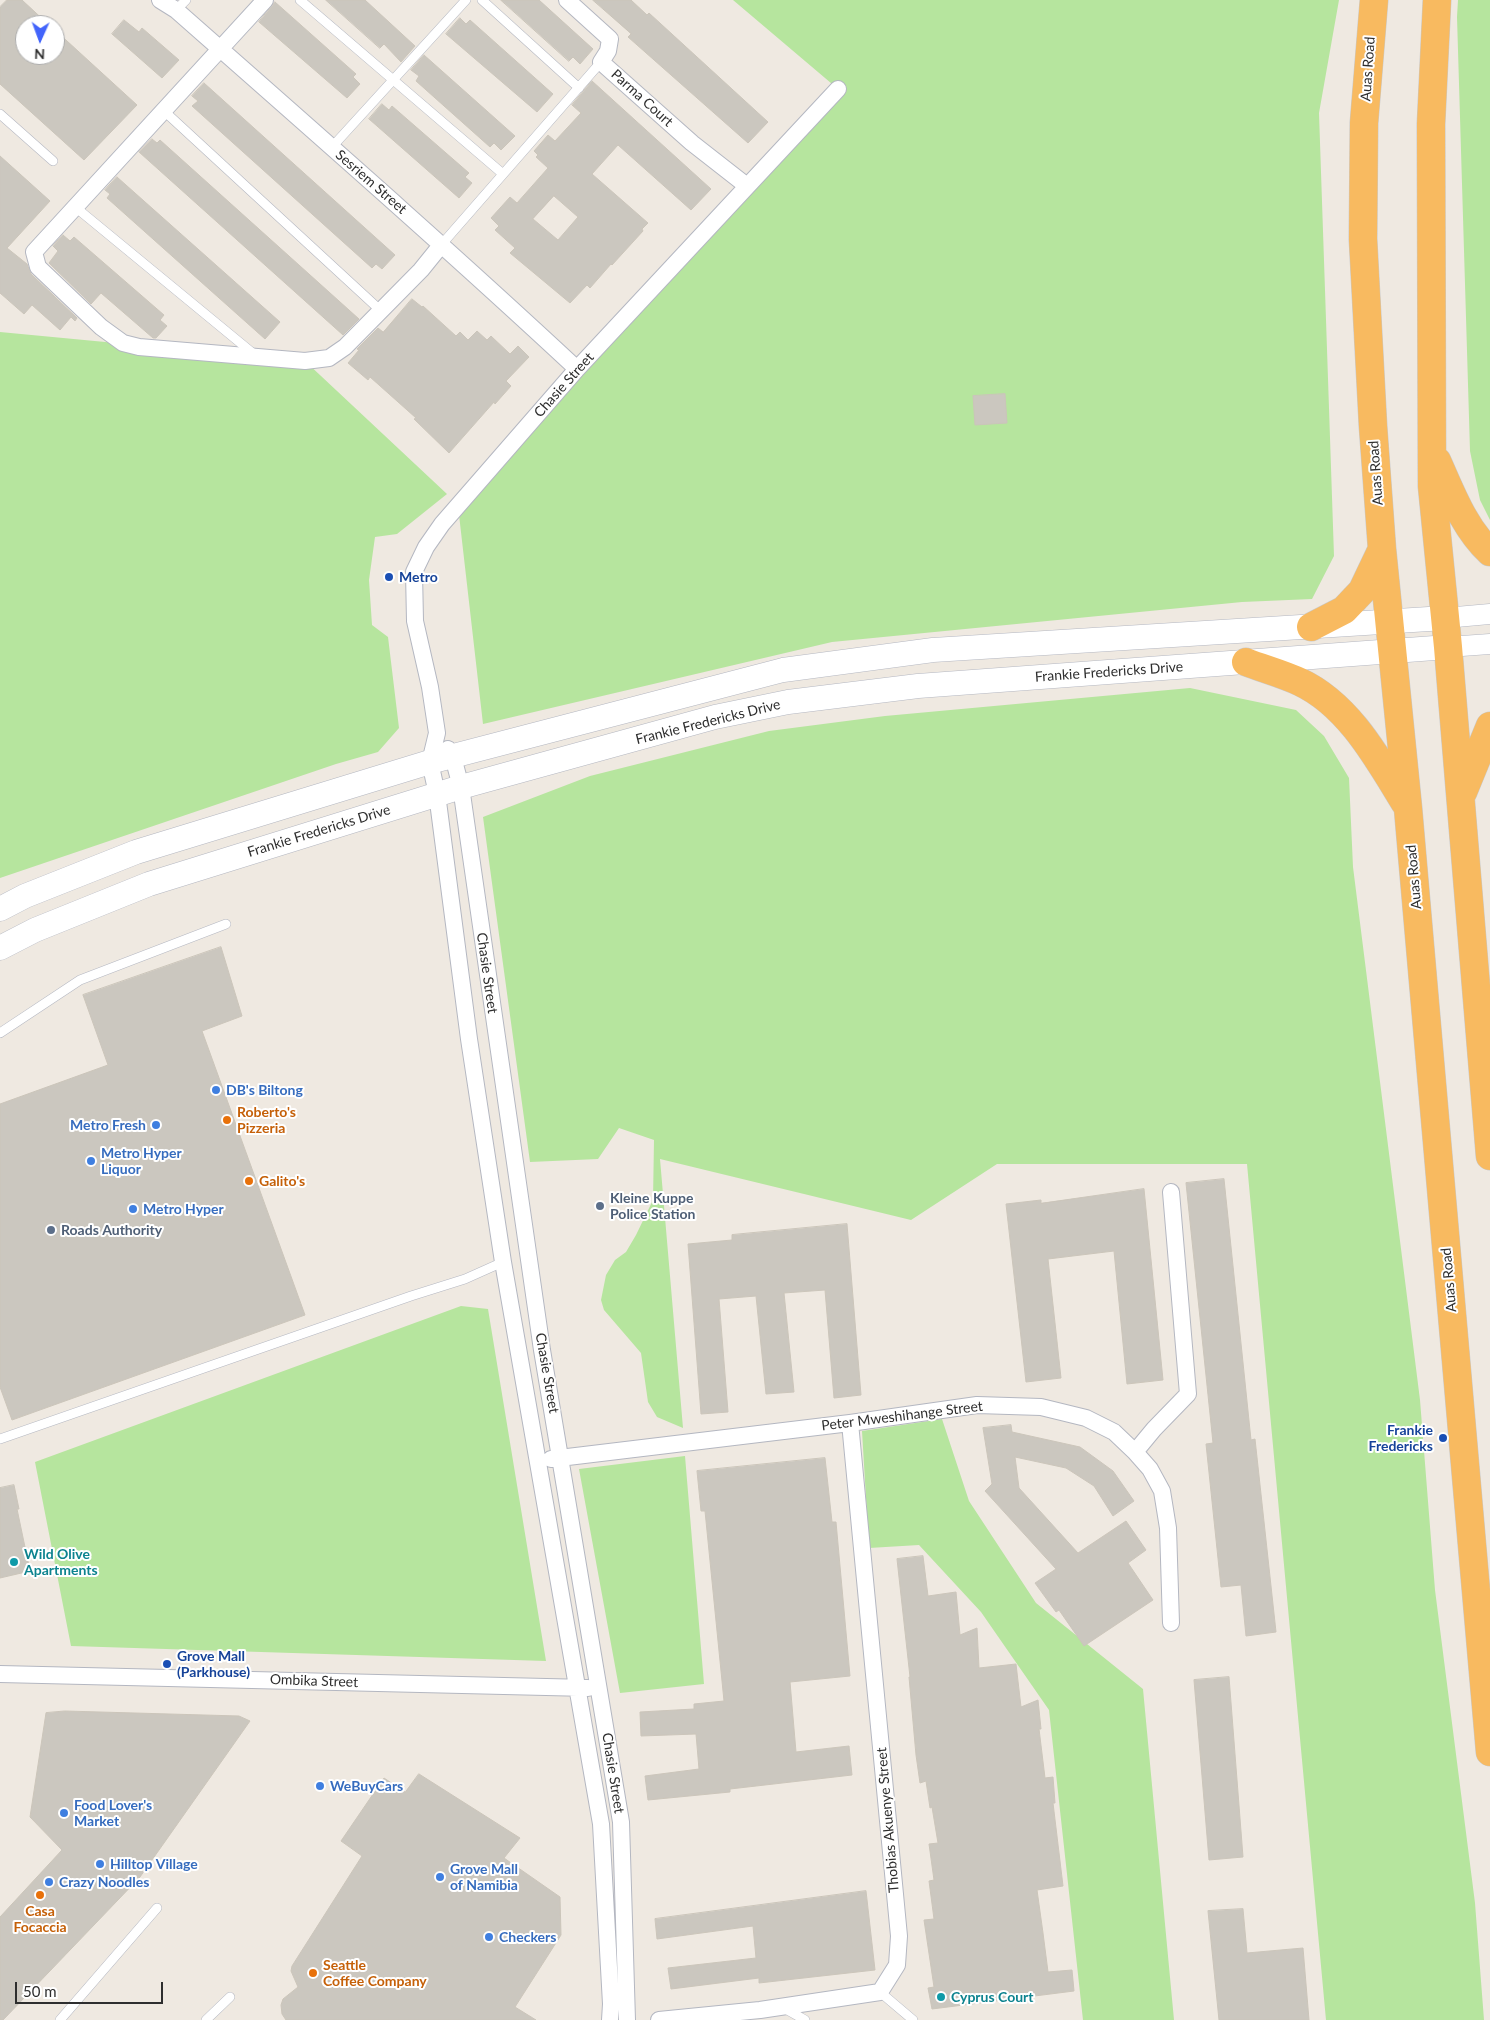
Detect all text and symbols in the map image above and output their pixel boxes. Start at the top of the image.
north arrow [15,15,65,65]
street label: Auas Road [1357,36,1379,102]
text: N [34,46,45,63]
street label: Parma Court [608,66,676,130]
street label: Sesriem Street [332,147,410,217]
street label: Chasie Street [531,349,597,421]
street label: Auas Road [1365,440,1387,506]
place label: Metro [399,569,438,585]
marker: Metro [383,571,395,583]
street label: Frankie Fredericks Drive [1034,658,1184,686]
street label: Frankie Fredericks Drive [634,696,782,748]
street label: Frankie Fredericks Drive [246,801,392,861]
street label: Auas Road [1403,844,1425,910]
street label: Chasie Street [473,932,501,1014]
place label: DB's Biltong [226,1082,303,1098]
marker: DB's Biltong [210,1084,222,1096]
place label: Roberto's Pizzeria [237,1104,296,1136]
marker: Roberto's Pizzeria [221,1114,233,1126]
place label: Metro Fresh [70,1117,146,1133]
marker: Metro Fresh [150,1119,162,1131]
place label: Metro Hyper Liquor [101,1145,182,1178]
marker: Metro Hyper Liquor [85,1155,97,1167]
place label: Galito's [259,1173,305,1189]
marker: Galito's [243,1175,255,1187]
place label: Kleine Kuppe Police Station [610,1190,695,1222]
marker: Kleine Kuppe Police Station [594,1200,606,1212]
place label: Metro Hyper [143,1201,224,1217]
marker: Metro Hyper [127,1203,139,1215]
place label: Roads Authority [61,1222,162,1238]
marker: Roads Authority [45,1224,57,1236]
street label: Auas Road [1438,1247,1460,1313]
street label: Chasie Street [532,1331,562,1415]
street label: Peter Mweshihange Street [820,1398,984,1434]
place label: Frankie Fredericks [1369,1422,1433,1454]
marker: Frankie Fredericks [1437,1432,1449,1444]
place label: Wild Olive Apartments [24,1546,98,1578]
marker: Wild Olive Apartments [8,1556,20,1568]
place label: Grove Mall (Parkhouse) [177,1648,250,1680]
marker: Grove Mall (Parkhouse) [161,1658,173,1670]
street label: Ombika Street [270,1671,358,1691]
street label: Chasie Street [598,1731,628,1815]
street label: Thobias Akuenye Street [873,1747,903,1893]
place label: WeBuyCars [330,1778,403,1794]
marker: WeBuyCars [314,1780,326,1792]
place label: Food Lover's Market [74,1797,152,1830]
marker: Food Lover's Market [58,1807,70,1819]
place label: Hilltop Village [110,1856,198,1872]
marker: Hilltop Village [94,1858,106,1870]
place label: Grove Mall of Namibia [450,1861,518,1894]
marker: Grove Mall of Namibia [434,1871,446,1883]
place label: Crazy Noodles [59,1874,149,1890]
marker: Crazy Noodles [43,1876,55,1888]
marker: Casa Focaccia [34,1889,46,1901]
place label: Casa Focaccia [13,1903,67,1935]
place label: Checkers [499,1929,556,1945]
marker: Checkers [483,1931,495,1943]
place label: Seattle Coffee Company [323,1957,427,1990]
marker: Seattle Coffee Company [307,1967,319,1979]
scale bar [18,1972,165,2004]
text: 50 m [23,1982,57,2000]
place label: Cyprus Court [951,1989,1034,2005]
marker: Cyprus Court [935,1991,947,2003]

